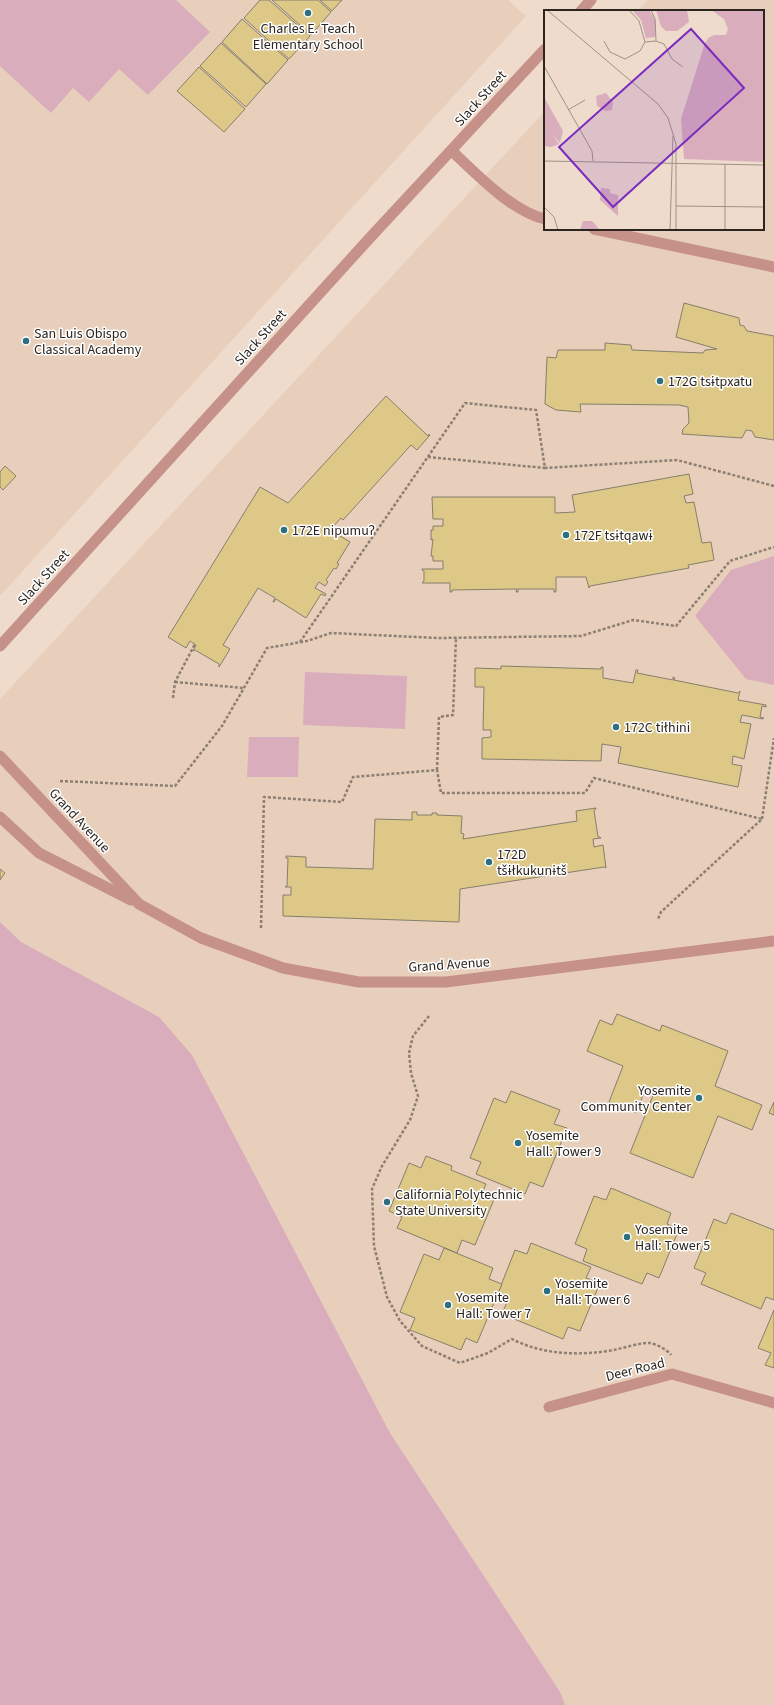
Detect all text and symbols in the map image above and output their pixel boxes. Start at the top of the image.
marker: Charles E. Teach Elementary School [303,8,313,18]
inset map [544,10,764,230]
place label: Charles E. Teach Elementary School [253,19,364,55]
street label: Slack Street [450,66,512,131]
street label: Slack Street [230,305,292,370]
place label: San Luis Obispo Classical Academy [34,324,142,360]
marker: San Luis Obispo Classical Academy [21,336,31,346]
place label: 172G tsɨtpxatu [668,372,752,392]
marker: 172G tsɨtpxatu [655,376,665,386]
place label: 172E nipumuʔ [292,521,375,541]
marker: 172E nipumuʔ [279,525,289,535]
place label: 172F tsɨtqawɨ [574,526,653,546]
marker: 172F tsɨtqawɨ [561,530,571,540]
street label: Slack Street [13,545,75,610]
place label: 172C tiłhini [624,718,690,738]
marker: 172C tiłhini [611,722,621,732]
street label: Grand Avenue [44,784,114,857]
place label: 172D tšɨłkukunɨtš [497,845,567,881]
marker: 172D tšɨłkukunɨtš [484,857,494,867]
street label: Grand Avenue [408,952,491,978]
place label: Yosemite Community Center [580,1081,691,1117]
marker: Yosemite Community Center [694,1093,704,1103]
place label: Yosemite Hall: Tower 9 [525,1126,601,1162]
marker: Yosemite Hall: Tower 9 [513,1138,523,1148]
place label: California Polytechnic State University [395,1185,523,1221]
marker: California Polytechnic State University [382,1197,392,1207]
place label: Yosemite Hall: Tower 5 [634,1220,710,1256]
marker: Yosemite Hall: Tower 5 [622,1232,632,1242]
place label: Yosemite Hall: Tower 6 [554,1274,630,1310]
marker: Yosemite Hall: Tower 6 [542,1286,552,1296]
place label: Yosemite Hall: Tower 7 [455,1288,531,1324]
marker: Yosemite Hall: Tower 7 [443,1300,453,1310]
street label: Deer Road [604,1353,667,1387]

